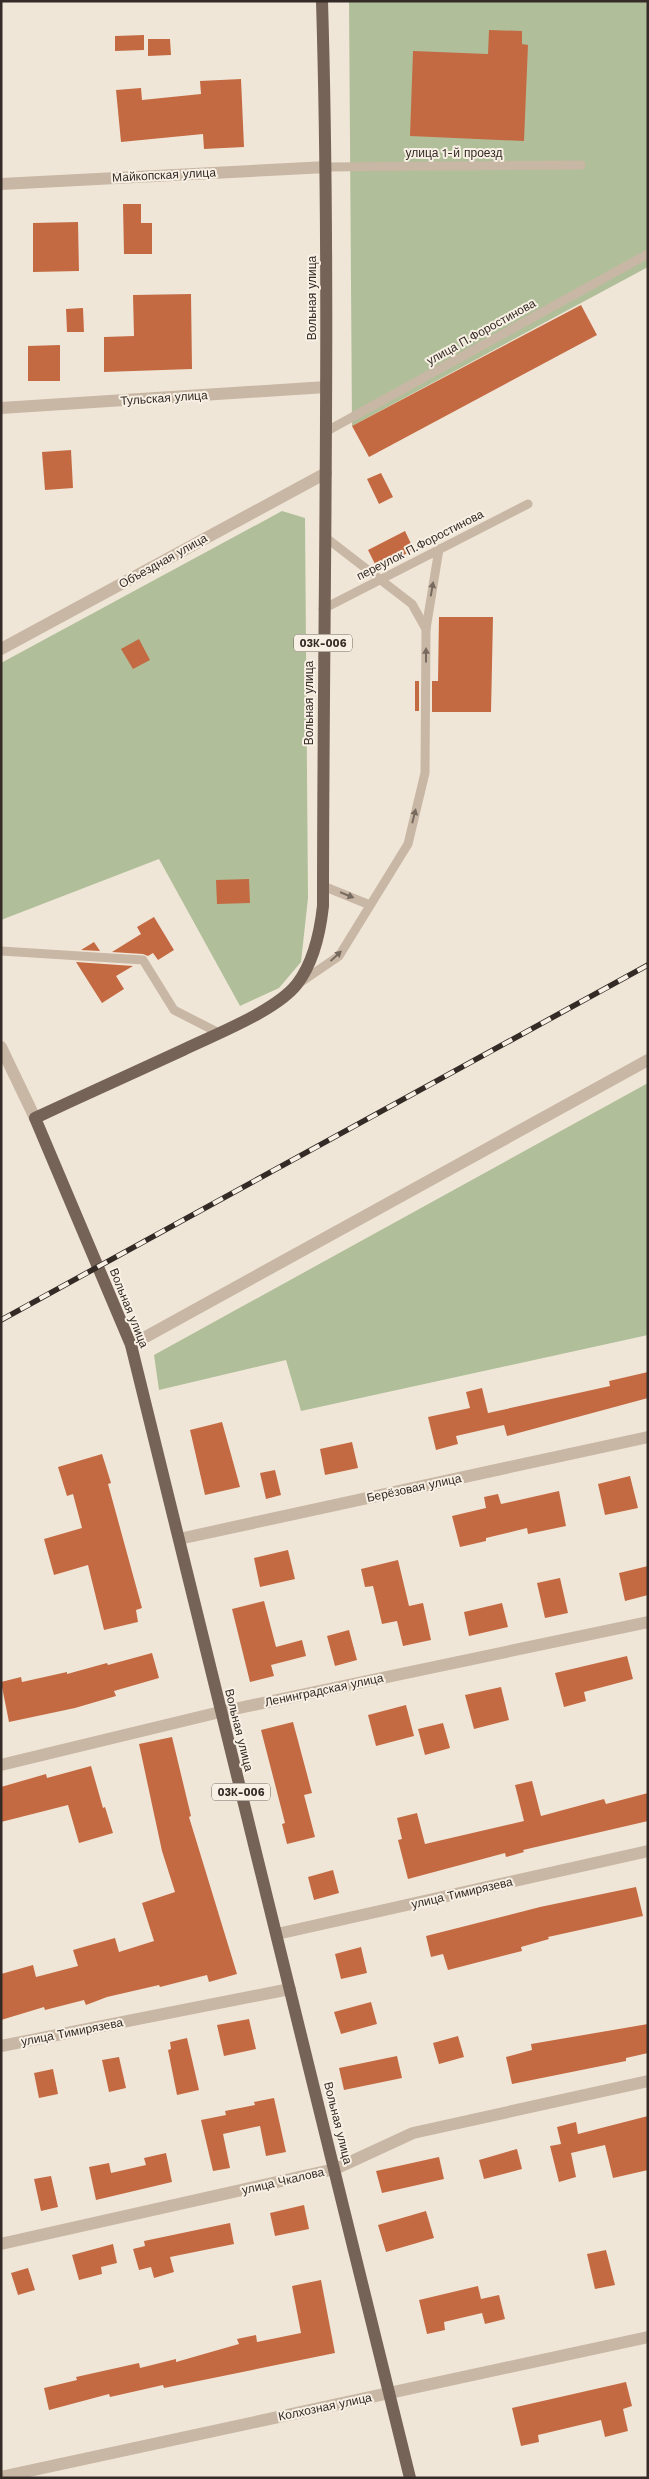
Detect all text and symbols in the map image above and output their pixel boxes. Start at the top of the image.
street label: улица 1-й проезд [406,146,502,160]
street label: Майкопская улица [112,165,217,185]
street label: Вольная улица [305,255,319,340]
street label: улица П.Форостинова [424,296,538,368]
street label: Тульская улица [120,388,208,408]
street label: переулок П.Форостинова [354,507,486,583]
street label: Объездная улица [116,531,210,591]
one-way arrow [429,580,437,596]
road number: 03К-006 [294,634,352,651]
one-way arrow [422,646,430,662]
street label: Вольная улица [302,660,316,745]
one-way arrow [411,808,419,823]
one-way arrow [339,892,354,899]
one-way arrow [330,950,342,962]
street label: Вольная улица [107,1266,151,1350]
street label: Берёзовая улица [365,1471,463,1505]
street label: Ленинградская улица [263,1671,385,1709]
street label: Вольная улица [222,1687,256,1773]
road number: 03К-006 [212,1784,270,1800]
street label: улица Тимирязева [410,1874,514,1911]
street label: улица Тимирязева [20,2015,124,2049]
street label: Вольная улица [321,2080,355,2166]
street label: улица Чкалова [241,2165,326,2197]
street label: Колхозная улица [277,2390,373,2424]

